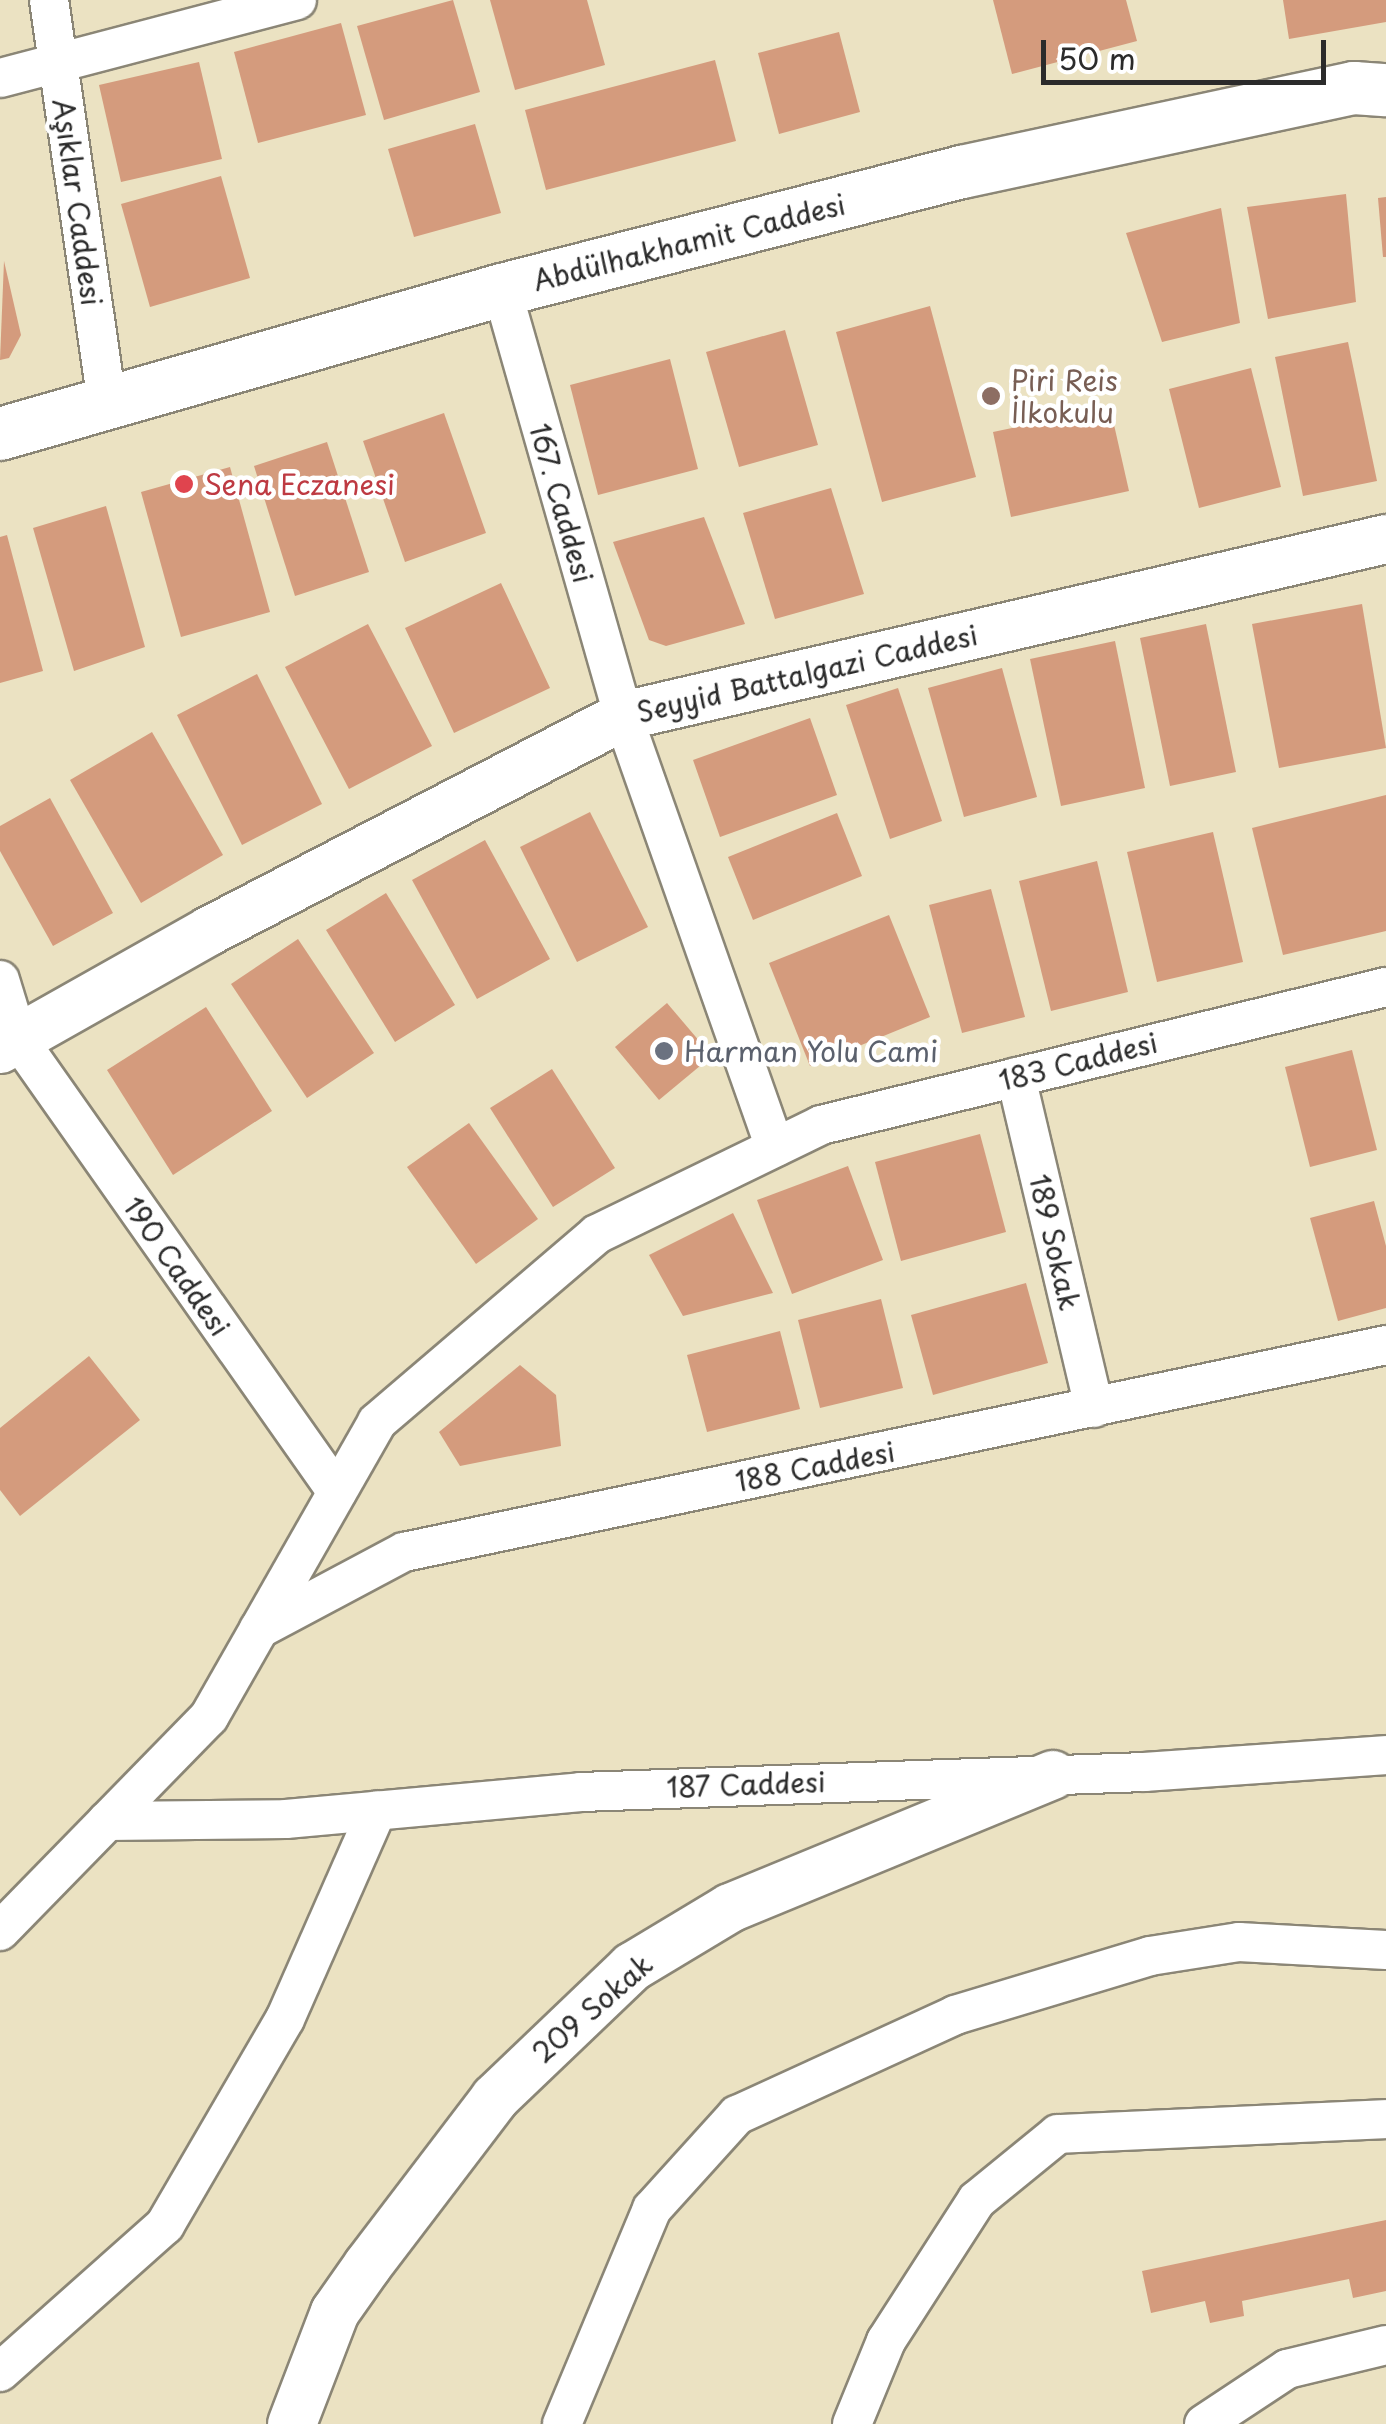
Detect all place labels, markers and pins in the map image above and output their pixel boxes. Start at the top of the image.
place label: Piri Reis İlkokulu [1011,363,1118,429]
marker: Piri Reis İlkokulu [980,385,1002,407]
place label: Sena Eczanesi [204,467,393,501]
marker: Sena Eczanesi [173,473,195,495]
place label: Harman Yolu Cami [684,1034,939,1068]
marker: Harman Yolu Cami [653,1040,675,1062]

